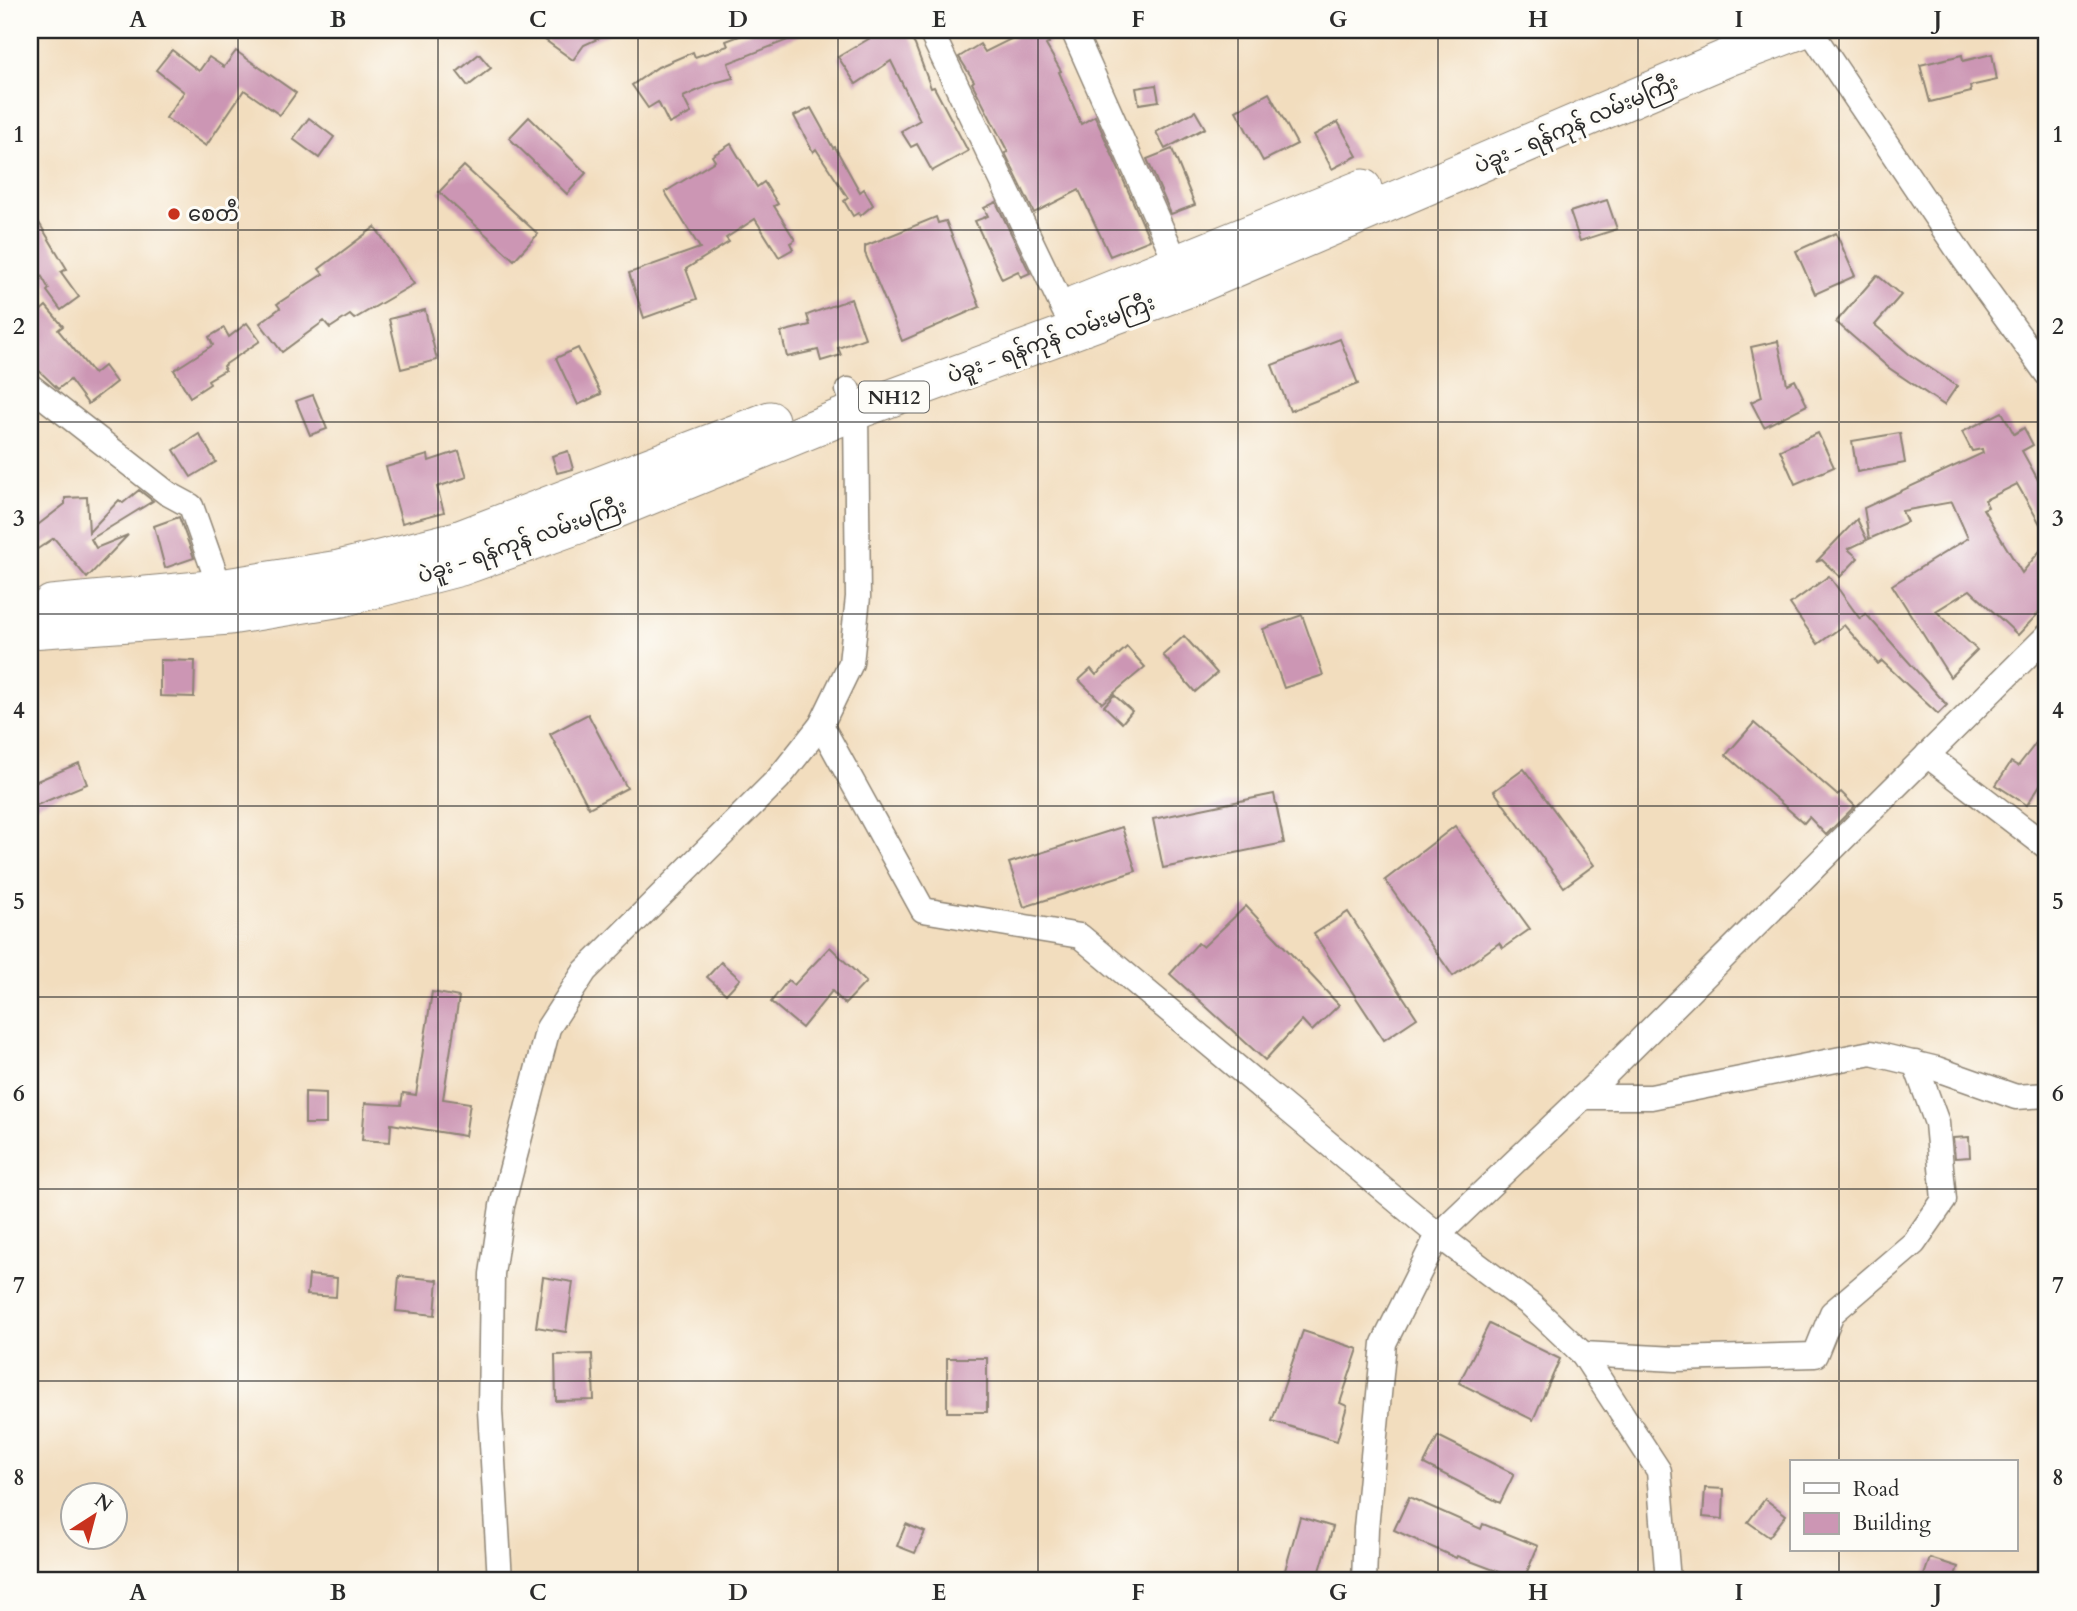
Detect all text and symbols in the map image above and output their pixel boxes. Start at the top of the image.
text: A [129,4,147,35]
text: B [330,4,346,35]
text: C [529,4,547,35]
text: D [728,4,748,35]
text: E [932,4,946,35]
text: F [1131,4,1145,35]
text: G [1329,4,1348,35]
text: H [1528,4,1548,35]
text: I [1735,4,1743,35]
text: J [1931,4,1942,35]
street label: ပဲခူး - ရန်ကုန် လမ်းမကြီး [1469,66,1683,182]
text: 1 [13,119,25,150]
text: 1 [2052,119,2064,150]
place label: စေတီ [188,198,239,229]
marker: စေတီ [166,206,182,222]
street label: ပဲခူး - ရန်ကုန် လမ်းမကြီး [943,287,1160,392]
text: 2 [13,311,25,342]
text: 2 [2052,311,2064,342]
road number: NH12 [859,382,929,412]
street label: ပဲခူး - ရန်ကုန် လမ်းမကြီး [413,490,631,593]
text: 3 [13,503,25,534]
text: 3 [2052,503,2064,534]
text: 4 [13,695,25,726]
text: 4 [2052,695,2064,726]
text: 5 [13,886,25,917]
text: 5 [2052,886,2064,917]
text: 6 [13,1078,25,1109]
text: 6 [2052,1078,2064,1109]
text: 7 [13,1270,25,1301]
text: 7 [2052,1270,2064,1301]
legend [1790,1460,2018,1552]
text: 8 [13,1462,25,1493]
text: 8 [2052,1462,2064,1493]
text: Road [1853,1475,1899,1504]
north arrow [60,1482,130,1552]
text: N [89,1488,118,1519]
text: Building [1853,1509,1931,1538]
text: A [129,1577,147,1608]
text: B [330,1577,346,1608]
text: C [529,1577,547,1608]
text: D [728,1577,748,1608]
text: E [932,1577,946,1608]
text: F [1131,1577,1145,1608]
text: G [1329,1577,1348,1608]
text: H [1528,1577,1548,1608]
text: I [1735,1577,1743,1608]
text: J [1931,1577,1942,1608]

